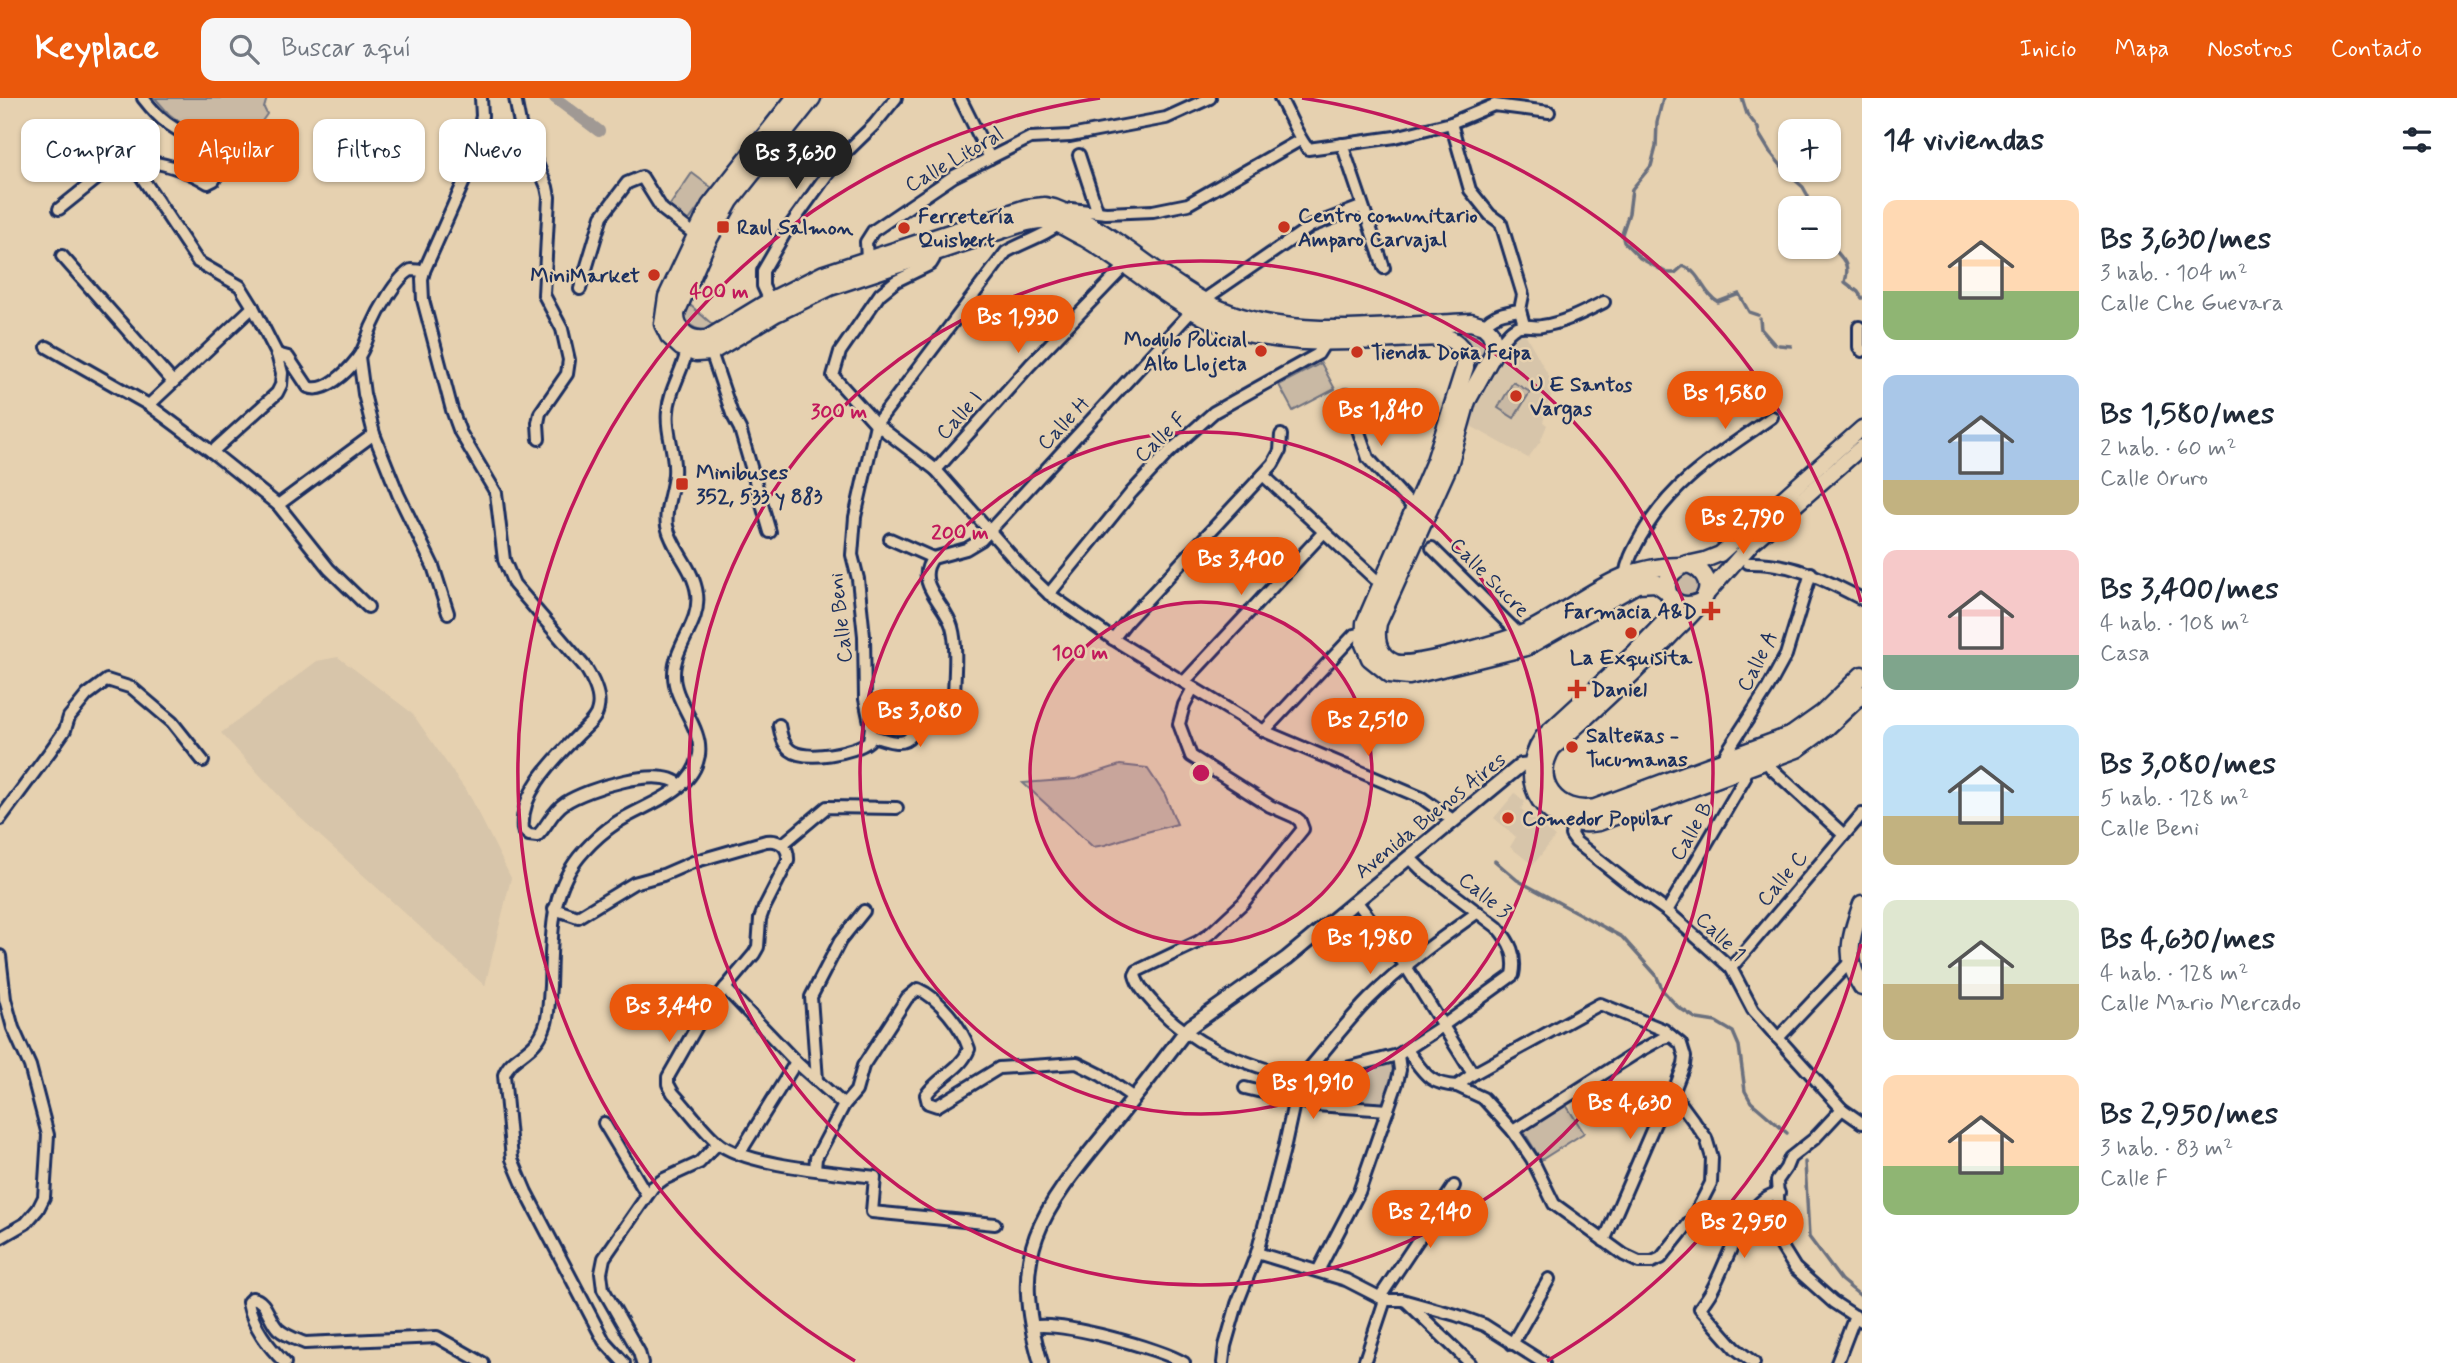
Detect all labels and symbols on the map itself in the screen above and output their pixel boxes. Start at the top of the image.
street label: Calle Litoral [900,120,1009,199]
pin: Bs 3,630 [724,132,868,191]
place label: Centro comunitario Amparo Carvajal [1298,202,1478,254]
place label: Ferretería Quisbert [918,203,1015,255]
place label: Raul Salmon [737,214,854,242]
marker: Raul Salmon [715,219,731,235]
marker: Centro comunitario Amparo Carvajal [1276,219,1292,235]
marker: Ferretería Quisbert [896,220,912,236]
place label: MiniMarket [530,262,640,290]
marker: MiniMarket [646,267,662,283]
text: 400 m [689,278,749,306]
pin: Bs 1,930 [946,296,1090,355]
place label: Modulo Policial Alto Llojeta [1124,326,1247,378]
place label: Tienda Doña Feipa [1371,339,1532,367]
marker: Modulo Policial Alto Llojeta [1253,343,1269,359]
marker: Tienda Doña Feipa [1349,344,1365,360]
place label: U E Santos Vargas [1530,371,1633,425]
pin: Bs 1,580 [1653,372,1797,431]
street label: Calle I [930,385,989,446]
pin: Bs 1,840 [1309,388,1453,448]
marker: U E Santos Vargas [1508,388,1524,404]
street label: Calle H [1031,391,1096,457]
text: 300 m [811,398,868,426]
street label: Calle F [1129,406,1193,469]
place label: Minibuses 352, 533 y 883 [696,459,823,511]
marker: Minibuses 352, 533 y 883 [674,476,690,492]
pin: Bs 2,790 [1671,496,1815,556]
text: 200 m [931,519,989,547]
street label: Calle Sucre [1443,532,1535,624]
pin: Bs 3,400 [1169,538,1313,597]
street label: Calle Beni [822,571,860,664]
place label: Farmacia A&D [1564,598,1697,626]
marker: Farmacia A&D [1703,603,1719,619]
marker: La Exquisita [1623,625,1639,641]
street label: Calle A [1731,626,1785,697]
text: 100 m [1052,639,1108,667]
place label: La Exquisita [1570,644,1694,672]
place label: Daniel [1591,676,1647,704]
marker: Daniel [1569,681,1585,697]
pin: Bs 3,080 [848,690,992,749]
pin: Bs 2,510 [1296,698,1440,758]
place label: Salteñas - Tucumanas [1586,722,1688,774]
marker: Salteñas - Tucumanas [1564,739,1580,755]
street label: Avenida Buenos Aires [1349,746,1512,886]
centre of rings [1189,761,1213,785]
street label: Calle B [1664,797,1720,866]
place label: Comedor Popular [1522,805,1673,833]
marker: Comedor Popular [1500,810,1516,826]
street label: Calle C [1751,844,1815,913]
street label: Calle 3 [1452,866,1517,926]
street label: Calle 1 [1689,906,1752,968]
pin: Bs 1,980 [1298,916,1442,976]
pin: Bs 3,440 [597,984,741,1044]
pin: Bs 1,910 [1241,1062,1385,1121]
pin: Bs 4,630 [1558,1082,1702,1141]
pin: Bs 2,140 [1358,1190,1502,1250]
pin: Bs 2,950 [1672,1200,1816,1260]

